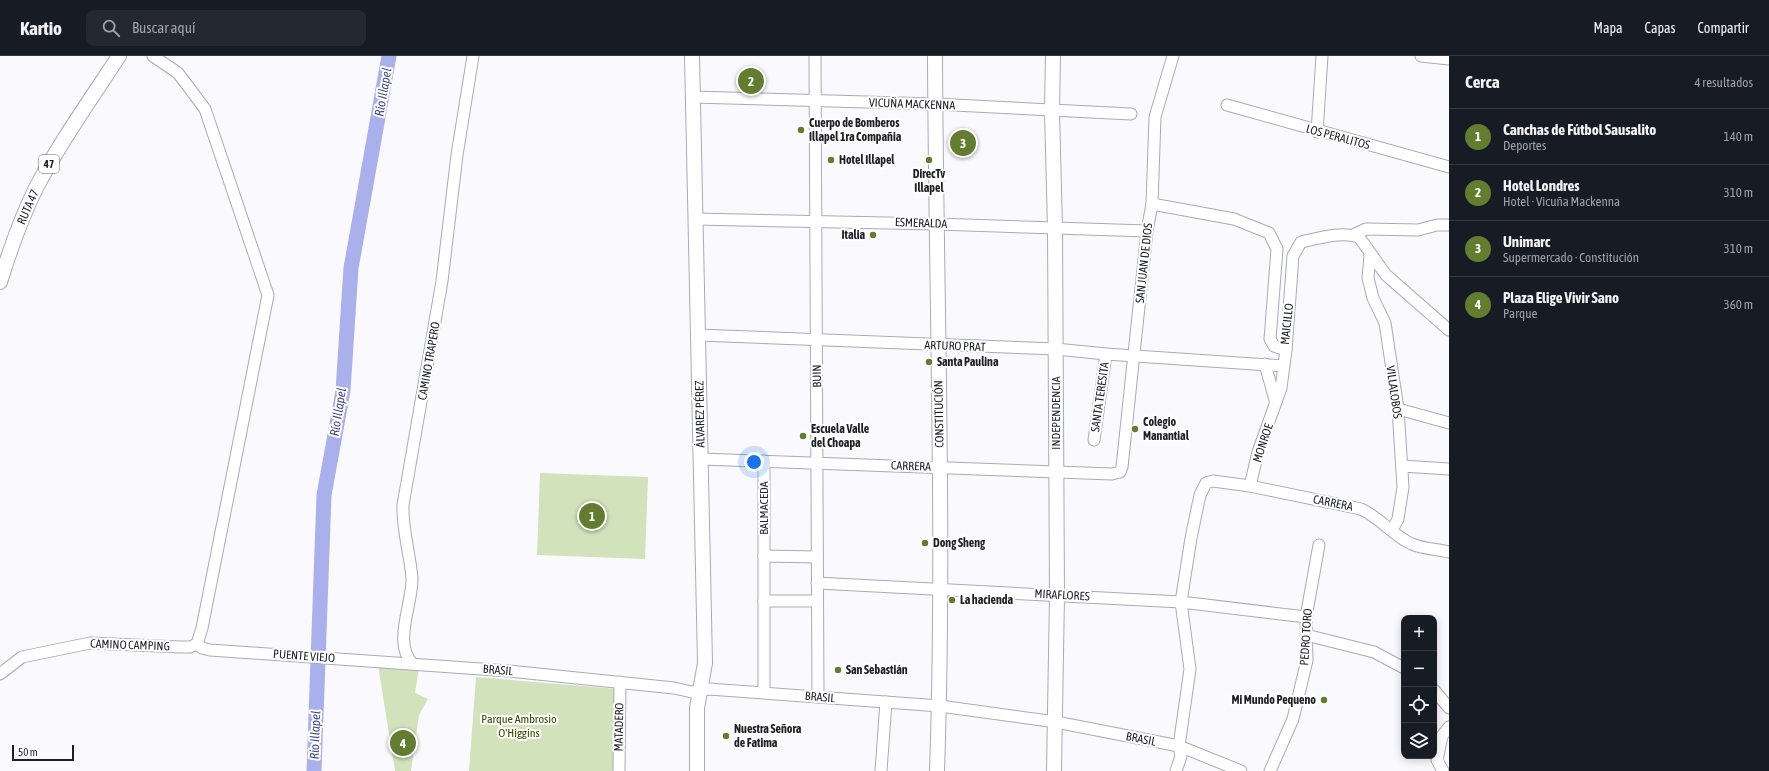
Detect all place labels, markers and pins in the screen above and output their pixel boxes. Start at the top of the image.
pin: 2 [738,66,764,96]
place label: Cuerpo de Bomberos Illapel 1ra Compañia [809,116,902,144]
marker: Cuerpo de Bomberos Illapel 1ra Compañia [796,125,806,135]
pin: 3 [950,128,976,158]
place label: Hotel Illapel [839,153,895,167]
marker: Hotel Illapel [826,155,836,165]
marker: DirecTv Illapel [924,155,934,165]
place label: DirecTv Illapel [913,167,945,195]
place label: Italia [841,228,865,242]
marker: Italia [868,230,878,240]
place label: Santa Paulina [937,355,999,369]
marker: Santa Paulina [924,357,934,367]
place label: Colegio Manantial [1143,415,1190,443]
place label: Escuela Valle del Choapa [811,422,870,450]
marker: Colegio Manantial [1130,424,1140,434]
marker: Escuela Valle del Choapa [798,431,808,441]
pin: 1 [579,501,605,531]
place label: Dong Sheng [933,536,986,550]
marker: Dong Sheng [920,538,930,548]
place label: La hacienda [960,593,1013,607]
marker: La hacienda [947,595,957,605]
place label: San Sebastián [846,663,908,677]
marker: San Sebastián [833,665,843,675]
place label: Mi Mundo Pequeno [1231,693,1316,707]
marker: Mi Mundo Pequeno [1319,695,1329,705]
place label: Nuestra Señora de Fatima [734,722,802,750]
pin: 4 [390,728,416,758]
marker: Nuestra Señora de Fatima [721,731,731,741]

